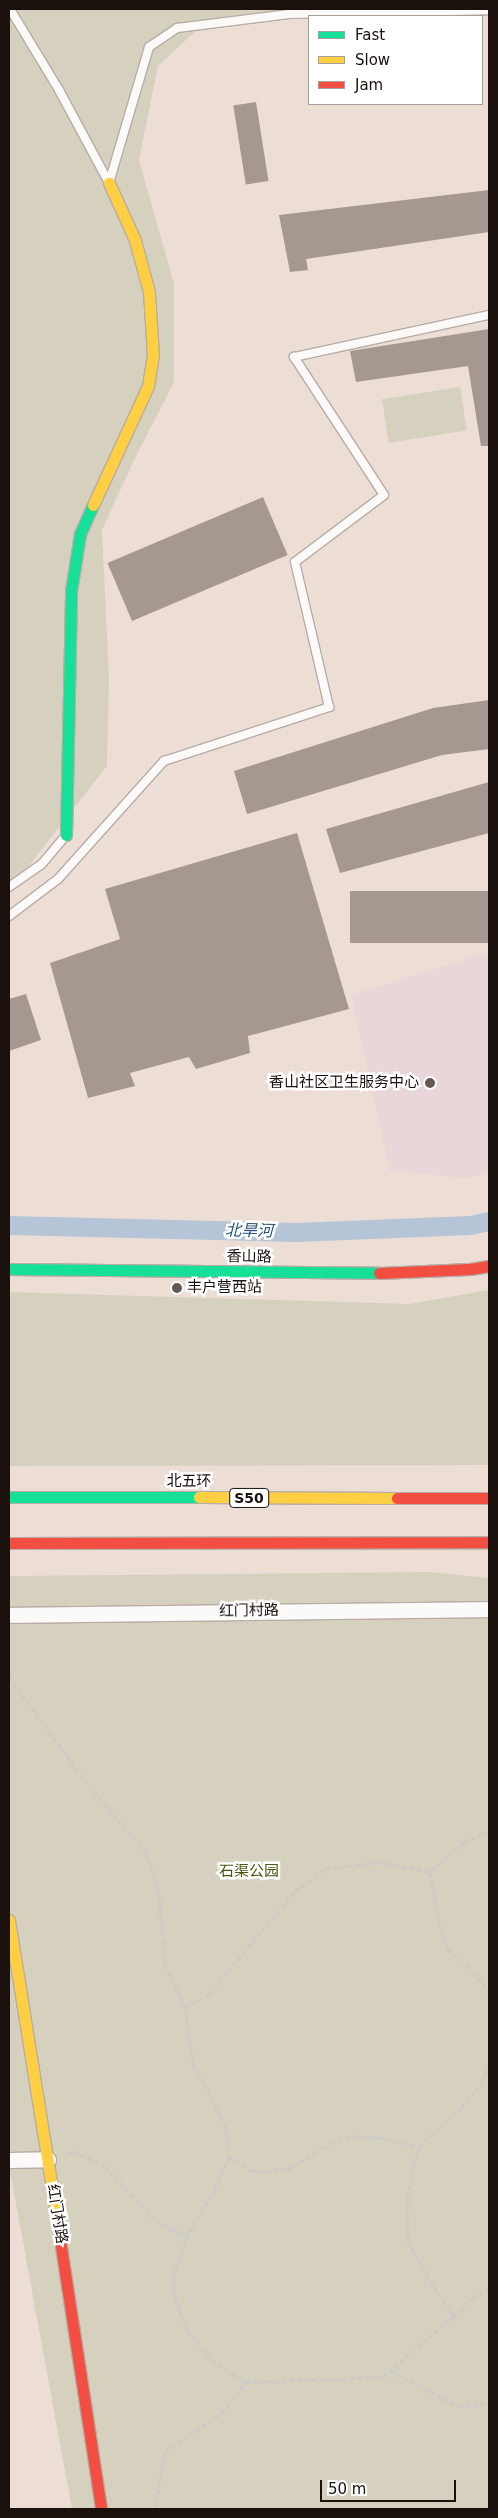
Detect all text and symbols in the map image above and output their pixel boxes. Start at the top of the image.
legend [308,15,483,105]
text: Fast [355,26,385,44]
text: Slow [355,51,390,69]
text: Jam [355,76,383,94]
place label: 香山社区卫生服务中心 [269,1074,419,1092]
marker: 香山社区卫生服务中心 [423,1076,437,1090]
water label: 北旱河 [225,1221,273,1241]
street label: 香山路 [226,1248,272,1266]
place label: 丰户营西站 [187,1279,262,1297]
marker: 丰户营西站 [171,1282,183,1294]
street label: 北五环 [167,1473,211,1491]
road number: S50 [229,1486,269,1510]
street label: 红门村路 [219,1601,279,1621]
park label: 石渠公园 [219,1863,279,1881]
street label: 红门村路 [43,2183,71,2245]
scale bar [323,2470,459,2502]
text: 50 m [328,2480,366,2498]

